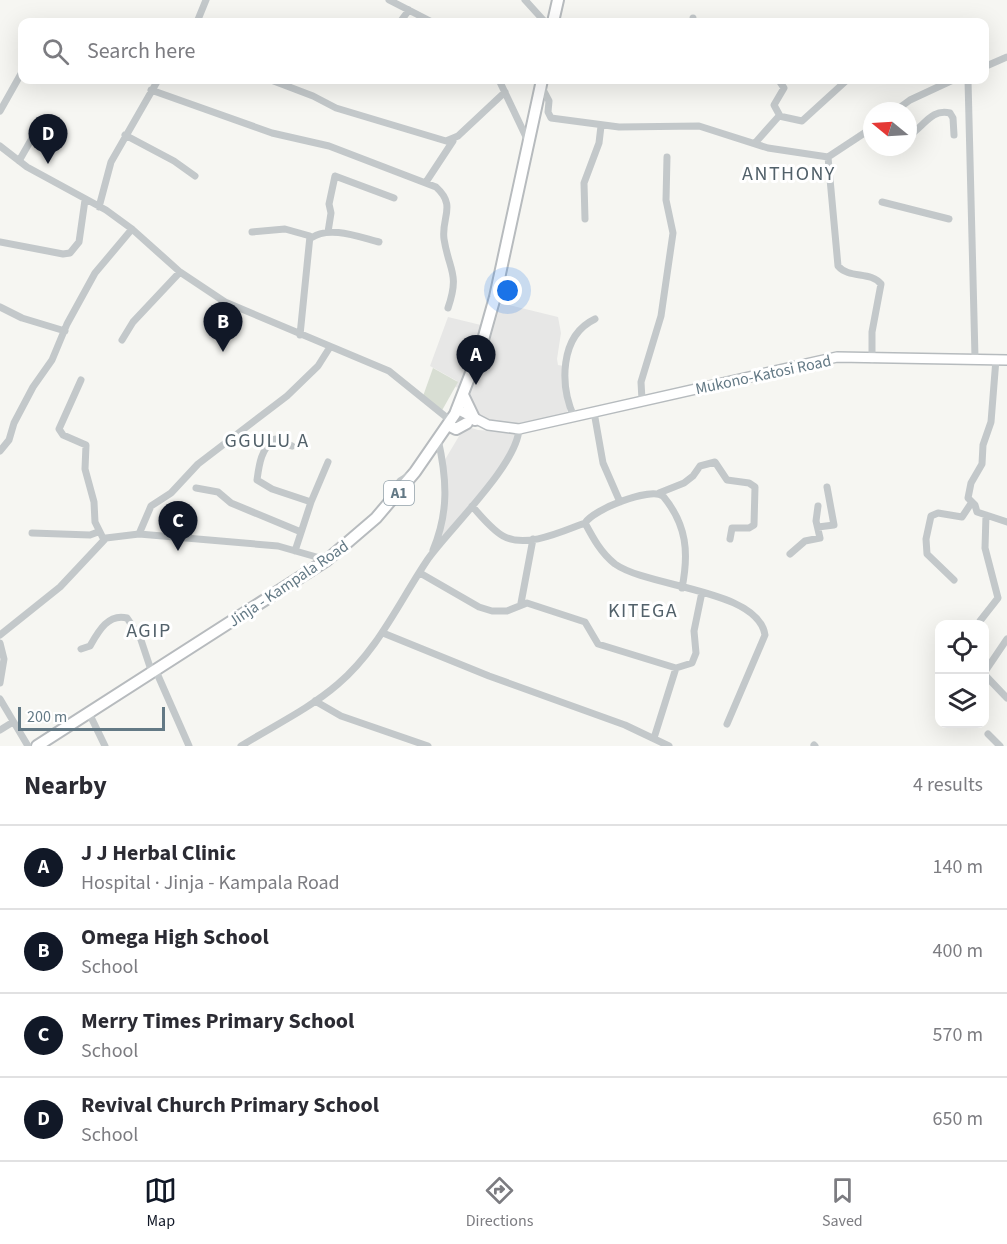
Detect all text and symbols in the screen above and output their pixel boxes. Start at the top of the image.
search box [18,18,989,84]
icon: search [39,35,72,68]
text: Search here [87,35,195,67]
north arrow [863,102,917,156]
pin: D [28,114,68,164]
district label: ANTHONY [742,160,836,188]
your location [493,276,522,305]
pin: B [204,302,242,352]
pin: A [456,336,496,385]
street label: Mukono-Katosi Road [693,350,833,400]
district label: GGULU A [225,427,310,455]
road number: A1 [384,481,414,505]
pin: C [158,502,198,551]
street label: Jinja - Kampala Road [224,535,353,632]
district label: KITEGA [608,597,678,625]
district label: AGIP [126,617,172,645]
map controls [935,620,989,728]
button: locate [935,620,989,674]
button: layers [935,674,989,728]
scale bar [18,704,165,732]
text: 200 m [27,706,67,728]
text: Nearby [24,767,107,804]
text: 4 results [913,771,983,799]
text: J J Herbal Clinic [81,837,236,869]
text: A [38,853,49,881]
text: 140 m [933,853,983,881]
text: Hospital · Jinja - Kampala Road [81,869,340,897]
text: Omega High School [81,921,269,953]
text: B [37,937,50,965]
text: 400 m [933,937,983,965]
text: School [81,953,138,981]
text: Merry Times Primary School [81,1005,354,1037]
text: C [38,1021,49,1049]
text: 570 m [933,1021,983,1049]
text: School [81,1037,138,1065]
text: Revival Church Primary School [81,1089,379,1121]
text: D [37,1105,50,1133]
text: 650 m [933,1105,983,1133]
text: School [81,1121,138,1149]
tab: Map [144,1174,177,1232]
tab: Directions [466,1174,533,1232]
tab: Saved [822,1174,863,1232]

